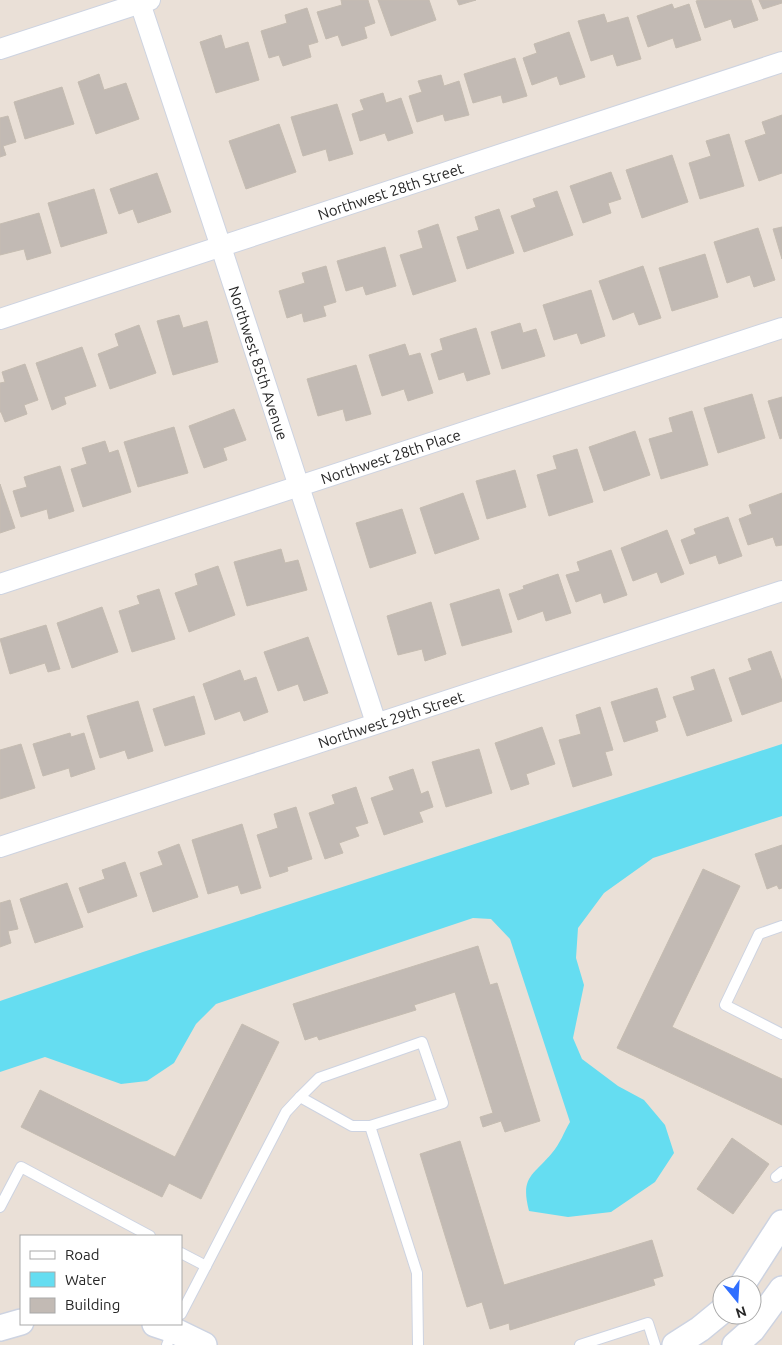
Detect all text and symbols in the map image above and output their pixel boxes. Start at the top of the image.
street label: Northwest 28th Street [315,159,466,223]
street label: Northwest 85th Avenue [226,284,292,442]
street label: Northwest 28th Place [318,425,463,487]
street label: Northwest 29th Street [316,687,466,751]
legend [20,1235,182,1325]
text: Road [65,1246,100,1263]
text: Water [65,1271,106,1288]
north arrow [712,1275,762,1325]
text: Building [65,1296,120,1313]
text: N [734,1303,748,1322]

